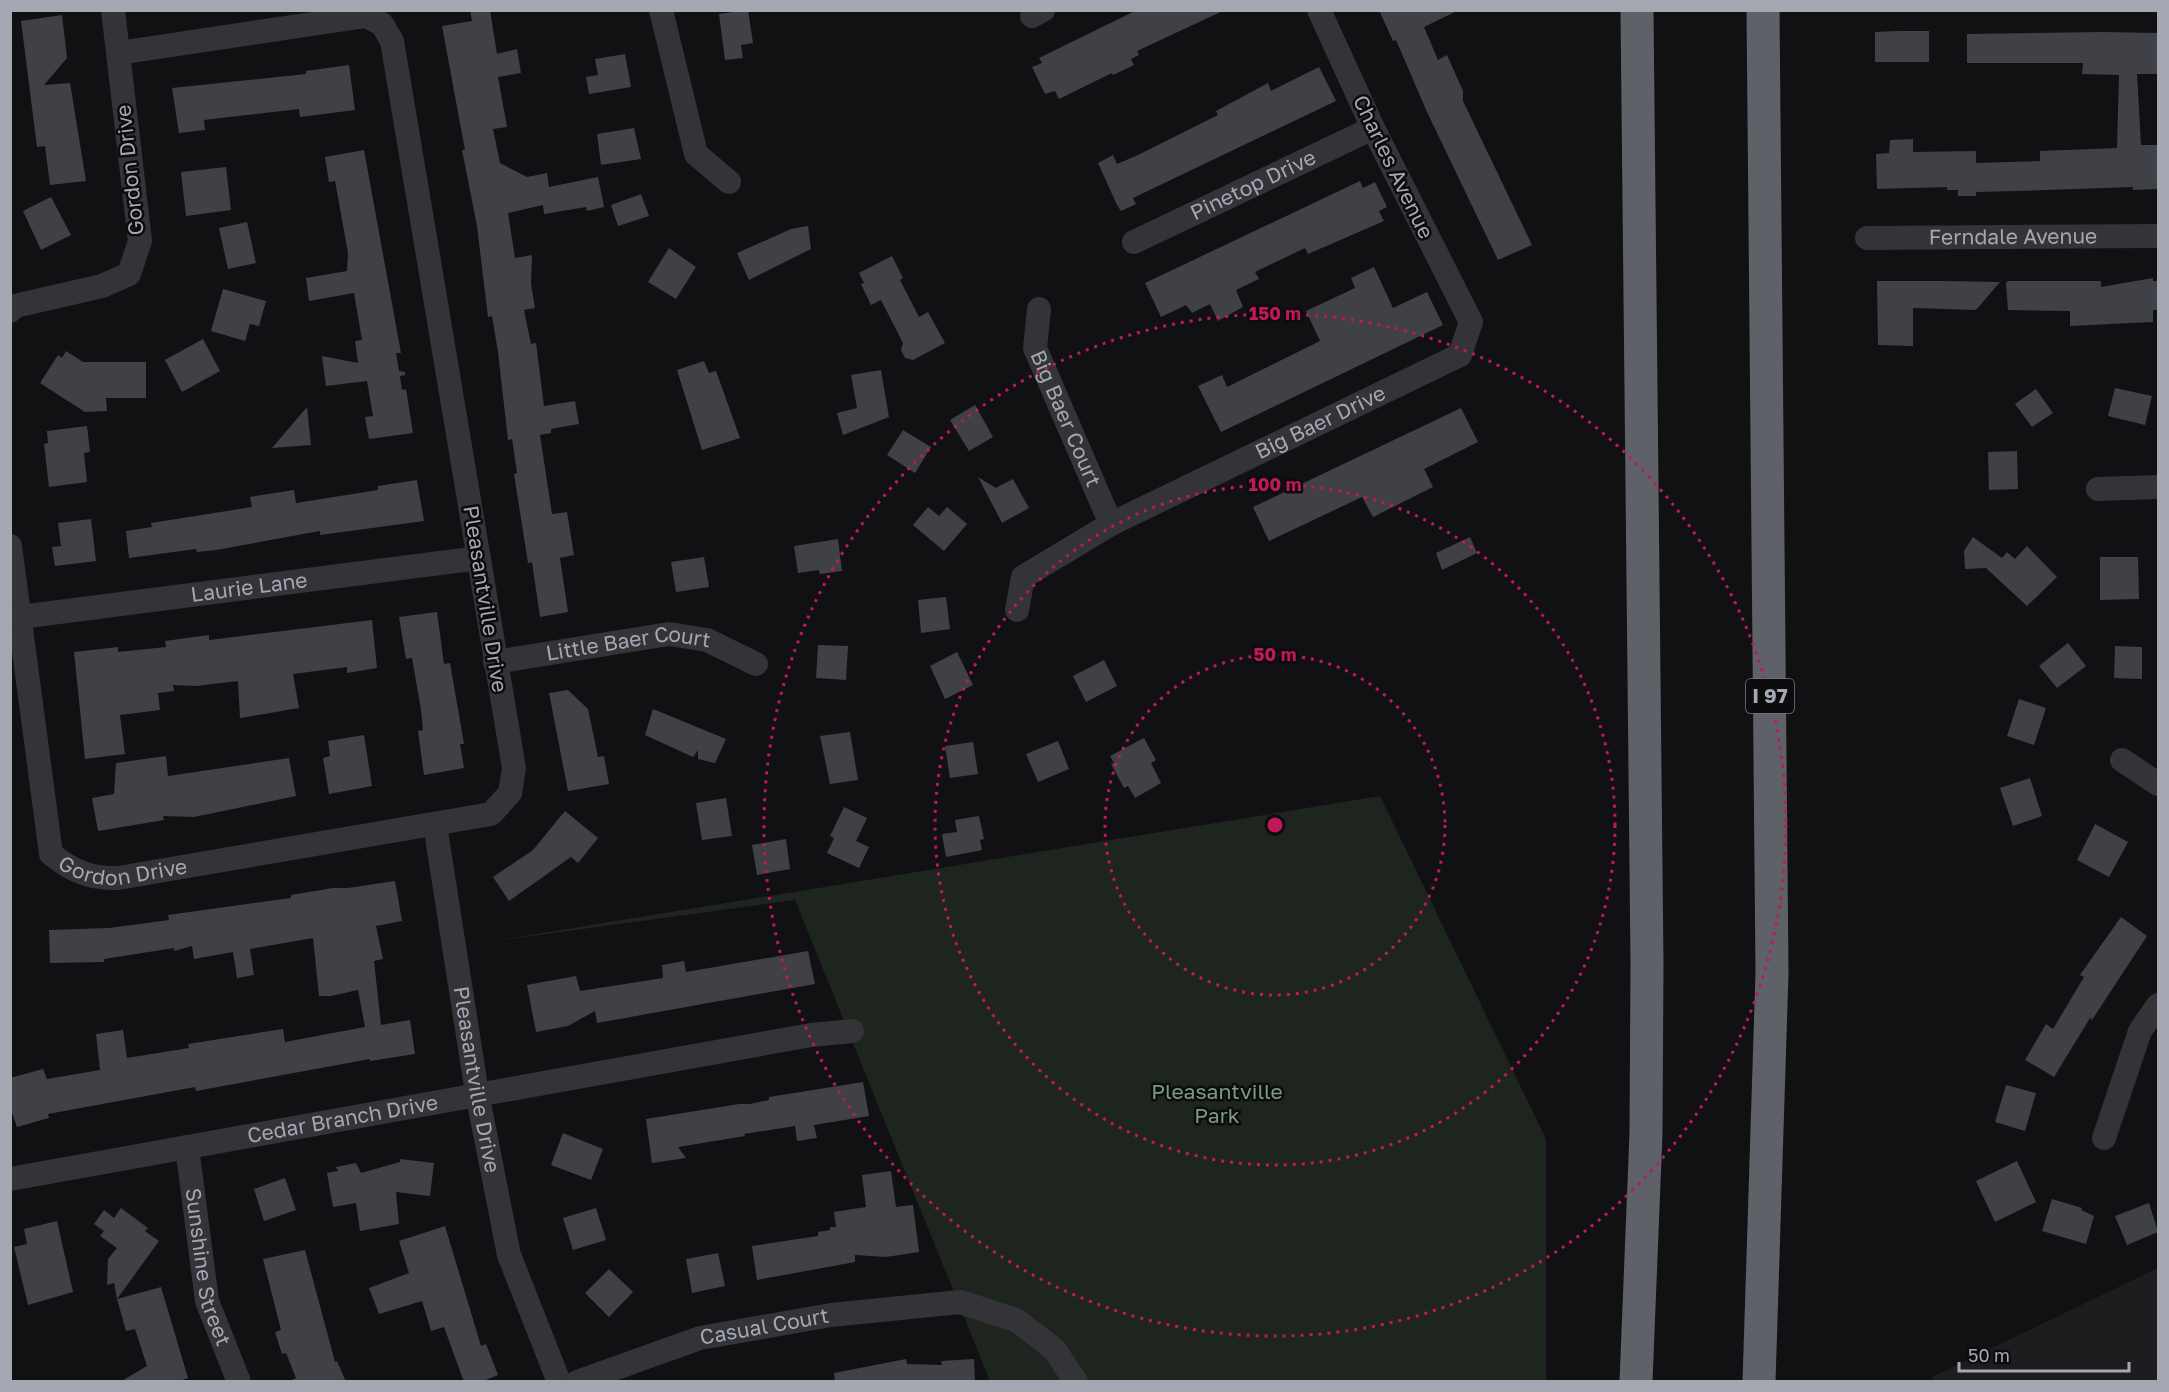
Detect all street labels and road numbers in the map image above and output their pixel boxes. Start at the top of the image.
street label: Charles Avenue [1348,91,1440,243]
street label: Gordon Drive [109,104,149,237]
street label: Pinetop Drive [1186,143,1320,225]
street label: Ferndale Avenue [1929,222,2097,250]
street label: Big Baer Court [1025,346,1107,490]
street label: Big Baer Drive [1251,379,1389,464]
street label: Pleasantville Drive [458,504,514,694]
street label: Laurie Lane [189,566,309,607]
street label: Little Baer Court [544,620,713,666]
road number: I 97 [1746,679,1794,713]
street label: Gordon Drive [54,849,189,890]
street label: Pleasantville Drive [448,984,506,1175]
street label: Cedar Branch Drive [245,1088,440,1148]
street label: Sunshine Street [180,1186,237,1349]
street label: Casual Court [698,1302,831,1350]

